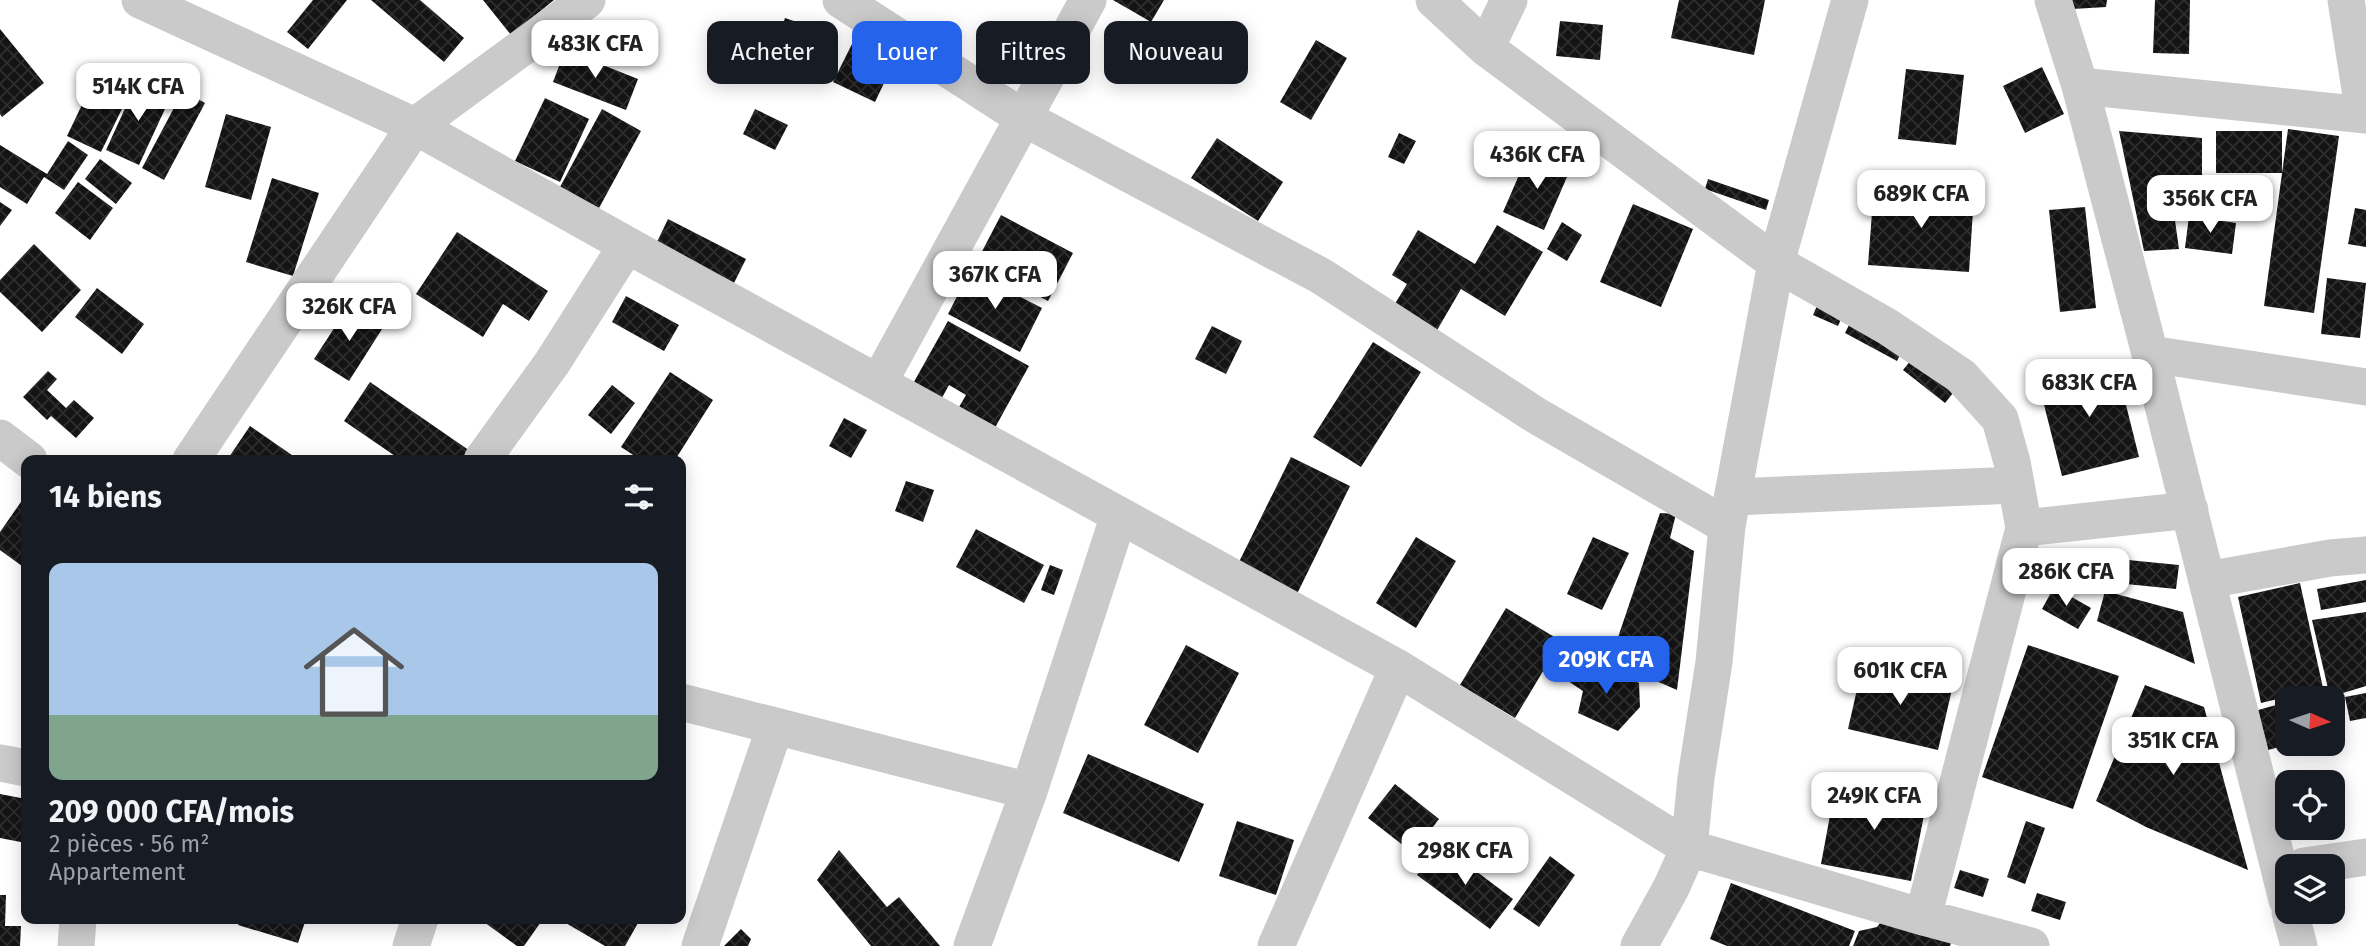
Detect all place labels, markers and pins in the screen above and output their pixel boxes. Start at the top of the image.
pin: 483K CFA [523,20,667,80]
pin: 514K CFA [66,64,210,123]
pin: 436K CFA [1465,132,1609,191]
pin: 689K CFA [1849,170,1993,230]
pin: 356K CFA [2138,176,2282,235]
pin: 367K CFA [923,252,1067,311]
pin: 326K CFA [277,284,421,343]
pin: 683K CFA [2017,360,2161,419]
pin: 286K CFA [1994,548,2138,608]
pin: 209K CFA [1534,636,1678,696]
pin: 601K CFA [1828,648,1972,707]
pin: 351K CFA [2101,718,2245,777]
pin: 249K CFA [1802,772,1946,832]
pin: 298K CFA [1393,828,1537,887]

